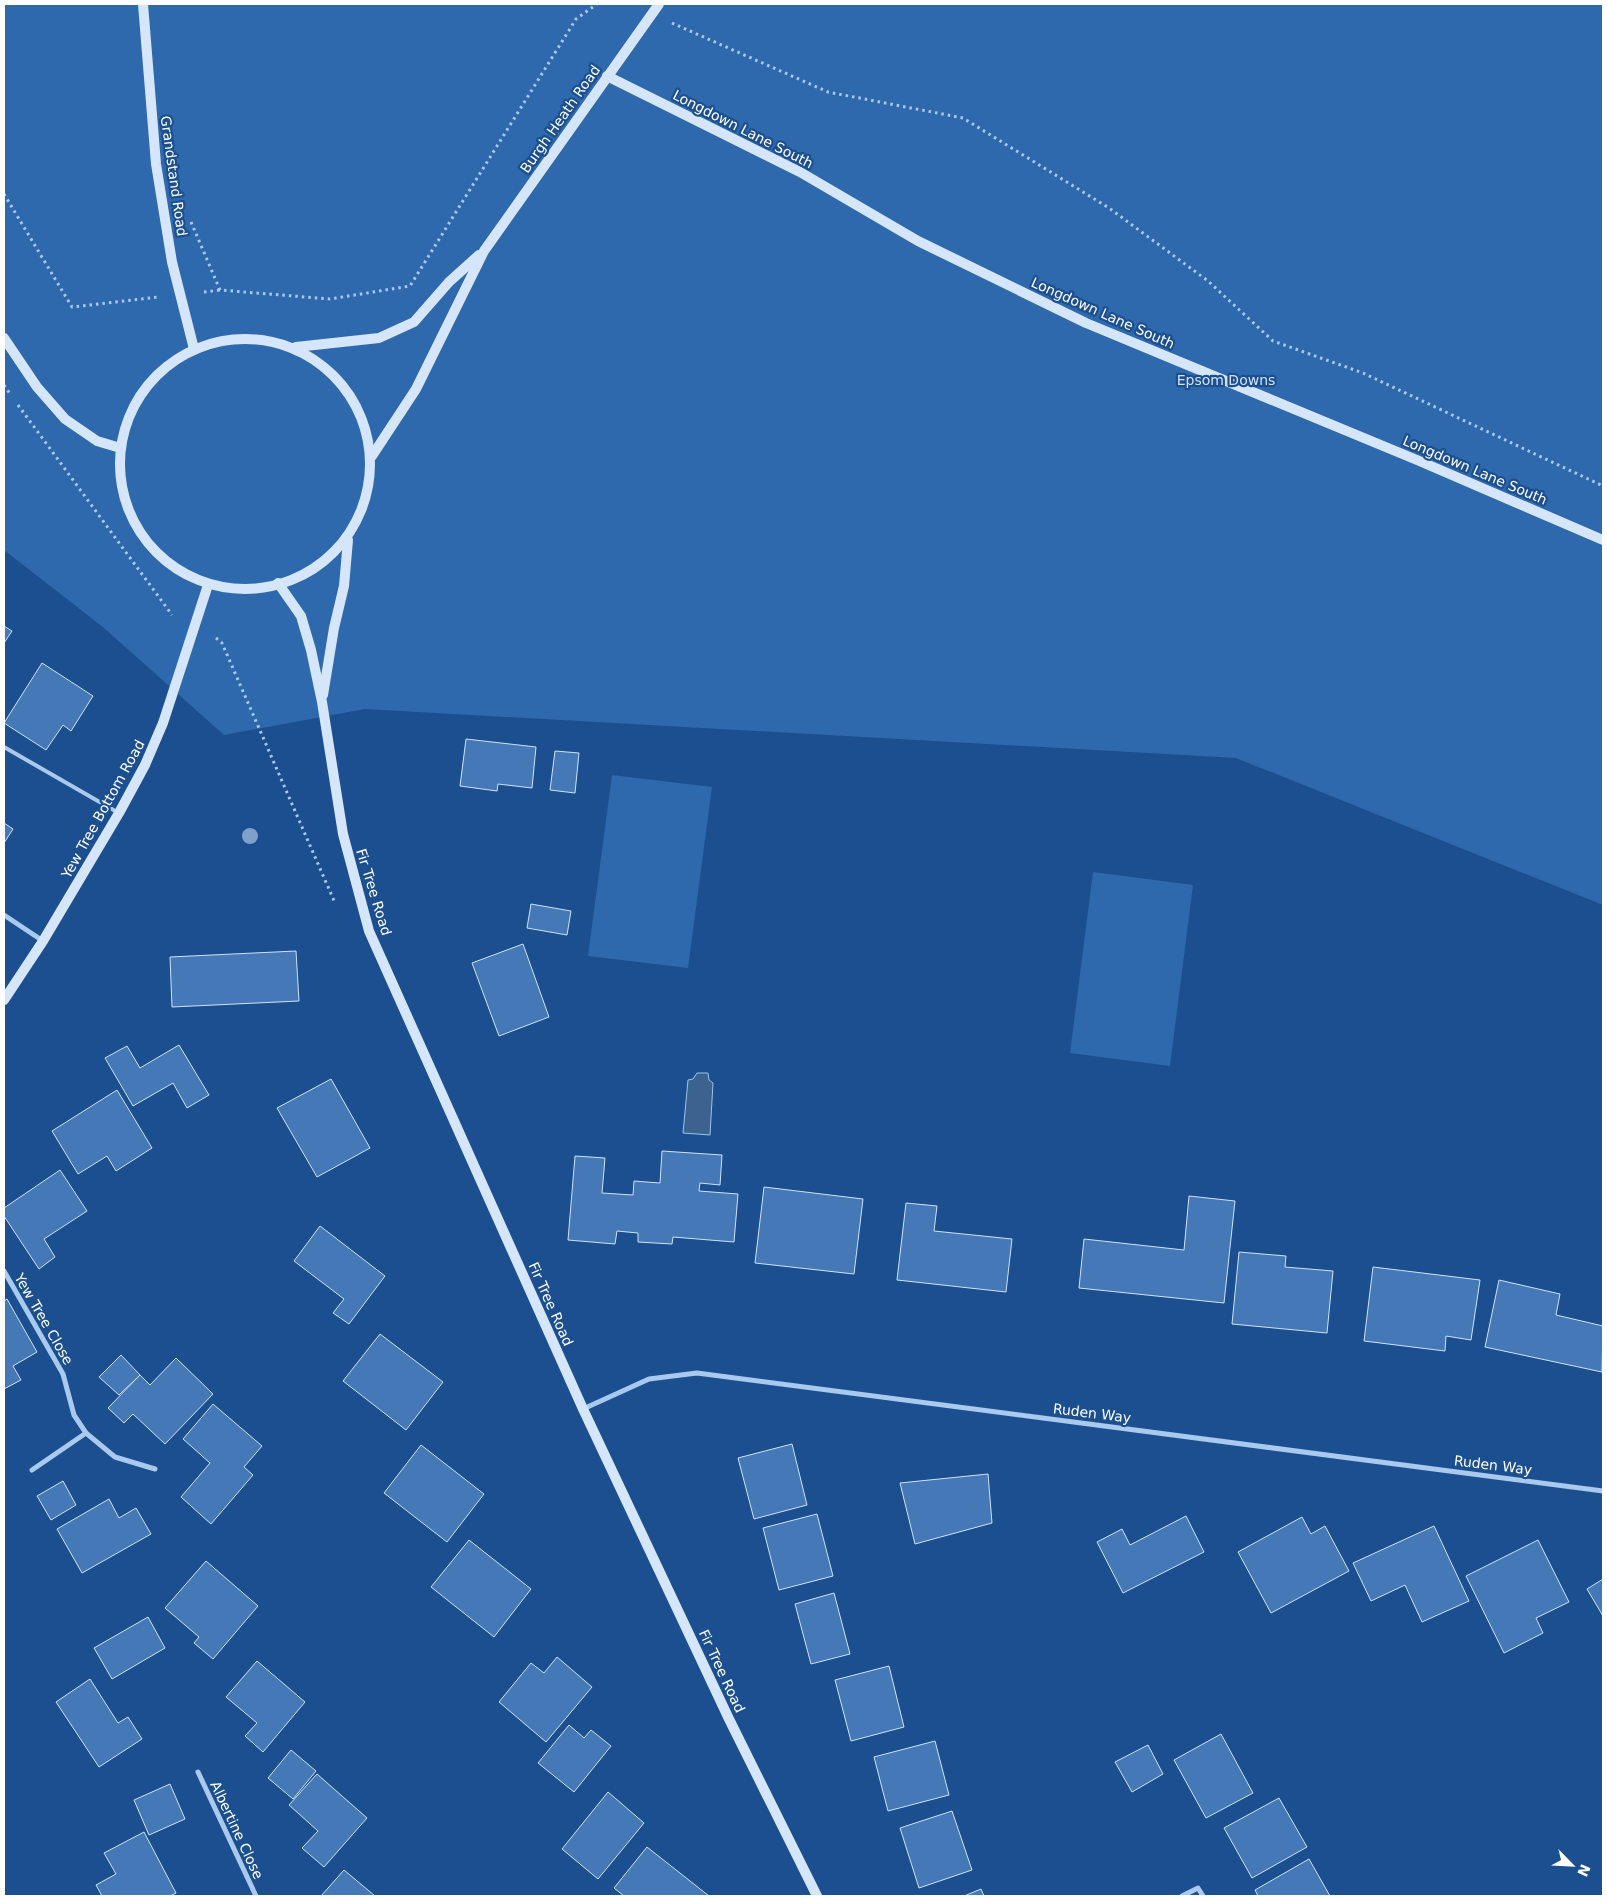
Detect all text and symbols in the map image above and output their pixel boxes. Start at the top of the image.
street label: Burgh Heath Road [517,62,603,176]
street label: Longdown Lane South [670,87,816,171]
street label: Grandstand Road [158,115,190,237]
street label: Longdown Lane South [1029,274,1177,352]
park label: Epsom Downs [1177,372,1275,388]
street label: Longdown Lane South [1400,432,1550,508]
street label: Yew Tree Bottom Road [58,737,148,882]
street label: Fir Tree Road [353,847,395,937]
street label: Fir Tree Road [525,1260,577,1348]
street label: Yew Tree Close [11,1270,77,1368]
street label: Ruden Way [1052,1400,1132,1426]
street label: Ruden Way [1453,1452,1533,1478]
street label: Fir Tree Road [696,1627,748,1715]
street label: Albertine Close [207,1778,267,1882]
north arrow [1547,1840,1597,1890]
text: N [1574,1862,1594,1879]

